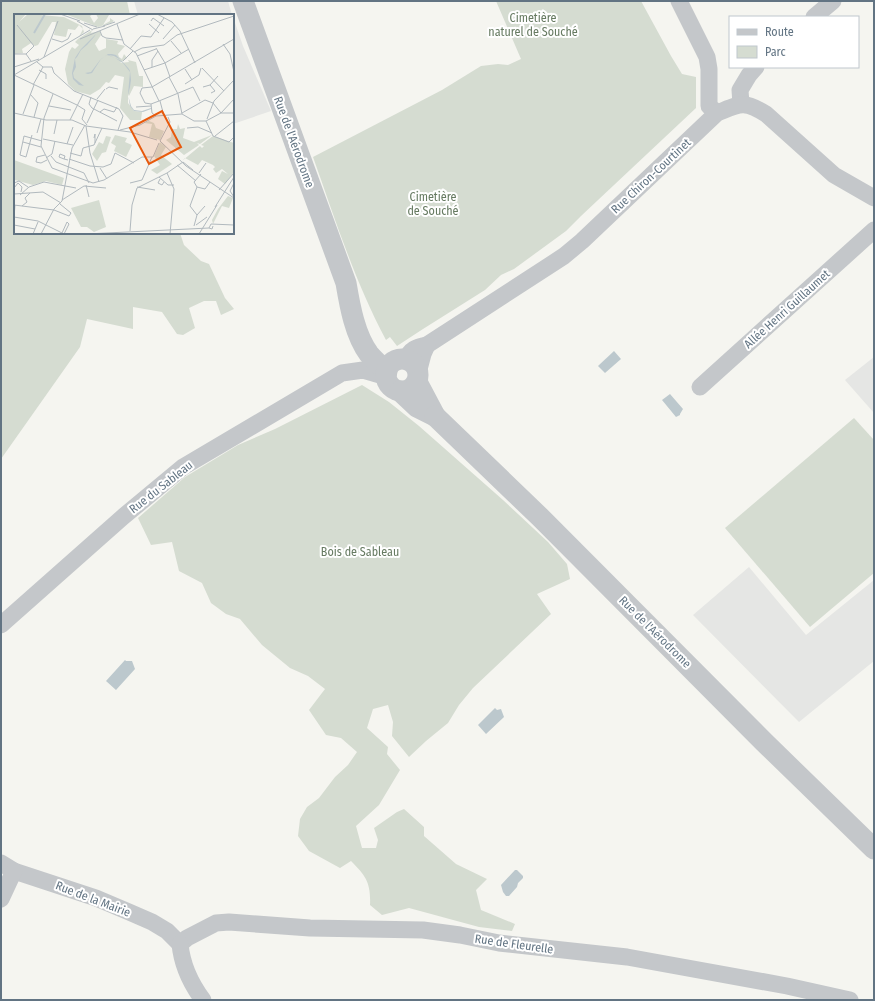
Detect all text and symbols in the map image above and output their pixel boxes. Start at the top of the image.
park label: Cimetière naturel de Souché [488,11,578,39]
inset map [14,14,234,234]
legend [729,16,859,68]
text: Route [765,25,794,39]
text: Parc [765,45,786,59]
street label: Rue de l'Aérodrome [271,95,317,190]
street label: Rue Chiron-Courtinet [608,136,694,216]
park label: Cimetière de Souché [407,190,459,218]
street label: Allée Henri Guillaumet [741,267,833,351]
street label: Rue du Sableau [127,458,195,516]
park label: Bois de Sableau [321,545,399,559]
street label: Rue de l'Aérodrome [616,593,694,671]
street label: Rue de la Mairie [54,878,133,920]
street label: Rue de Fleurelle [474,932,554,956]

